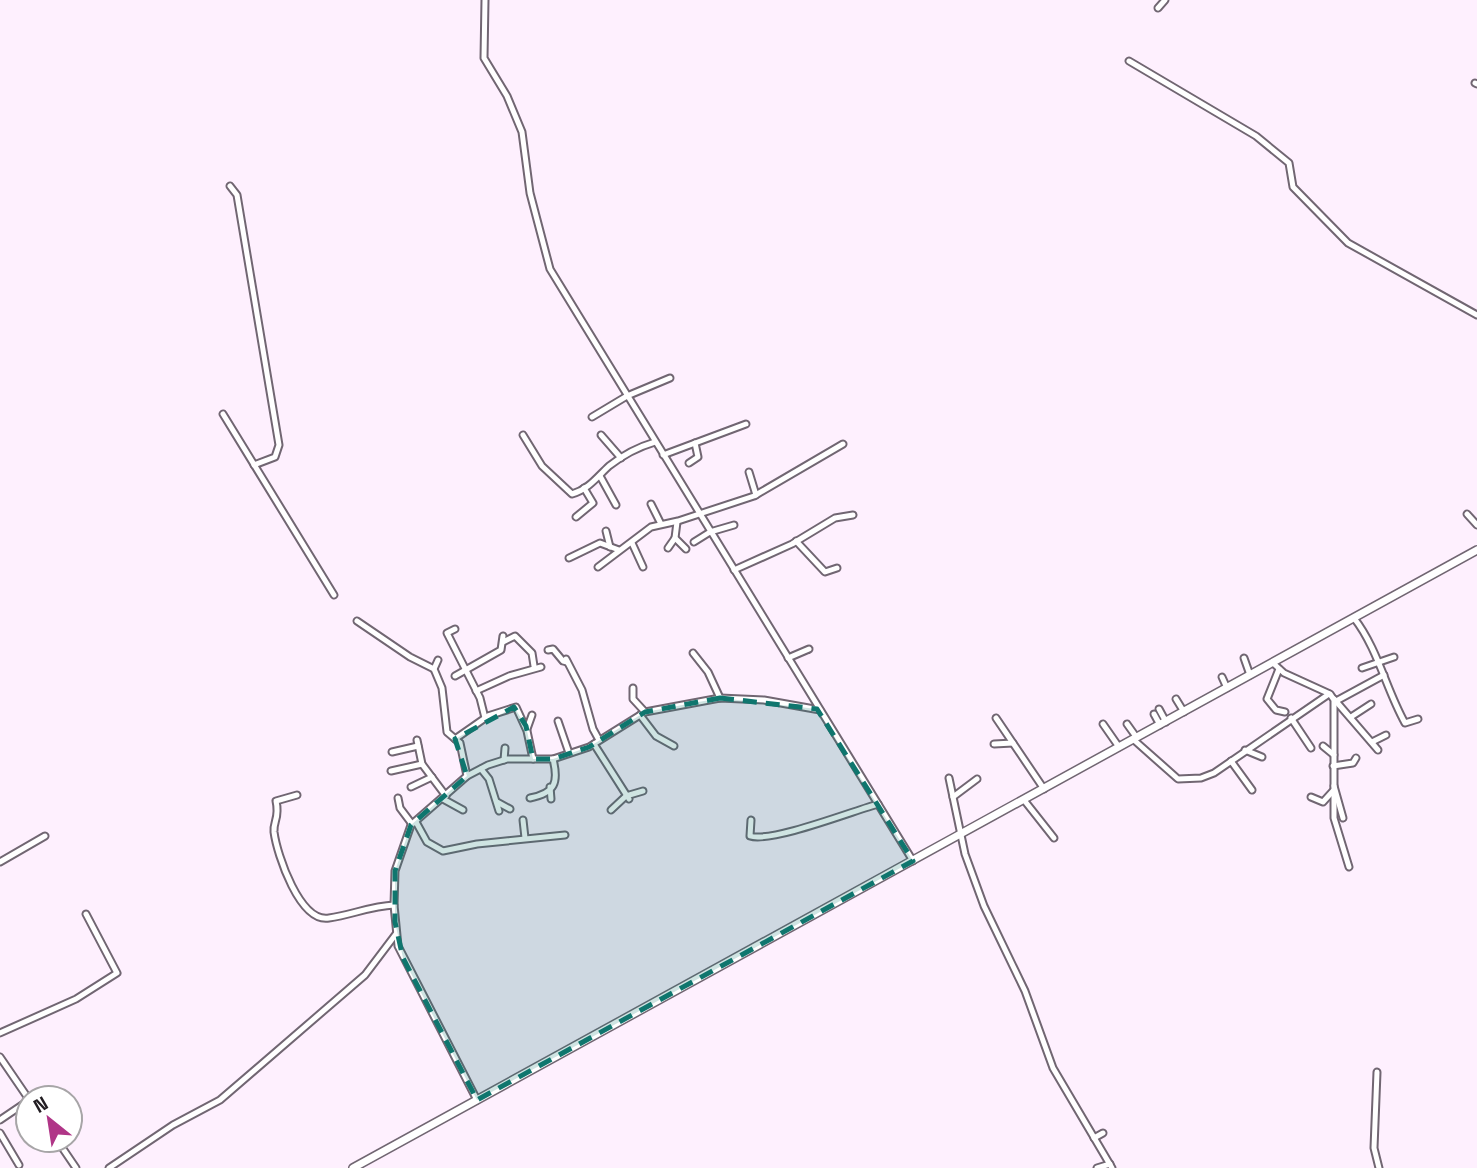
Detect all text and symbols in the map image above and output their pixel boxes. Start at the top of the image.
north arrow [14,1084,84,1154]
text: N [29,1091,53,1119]

